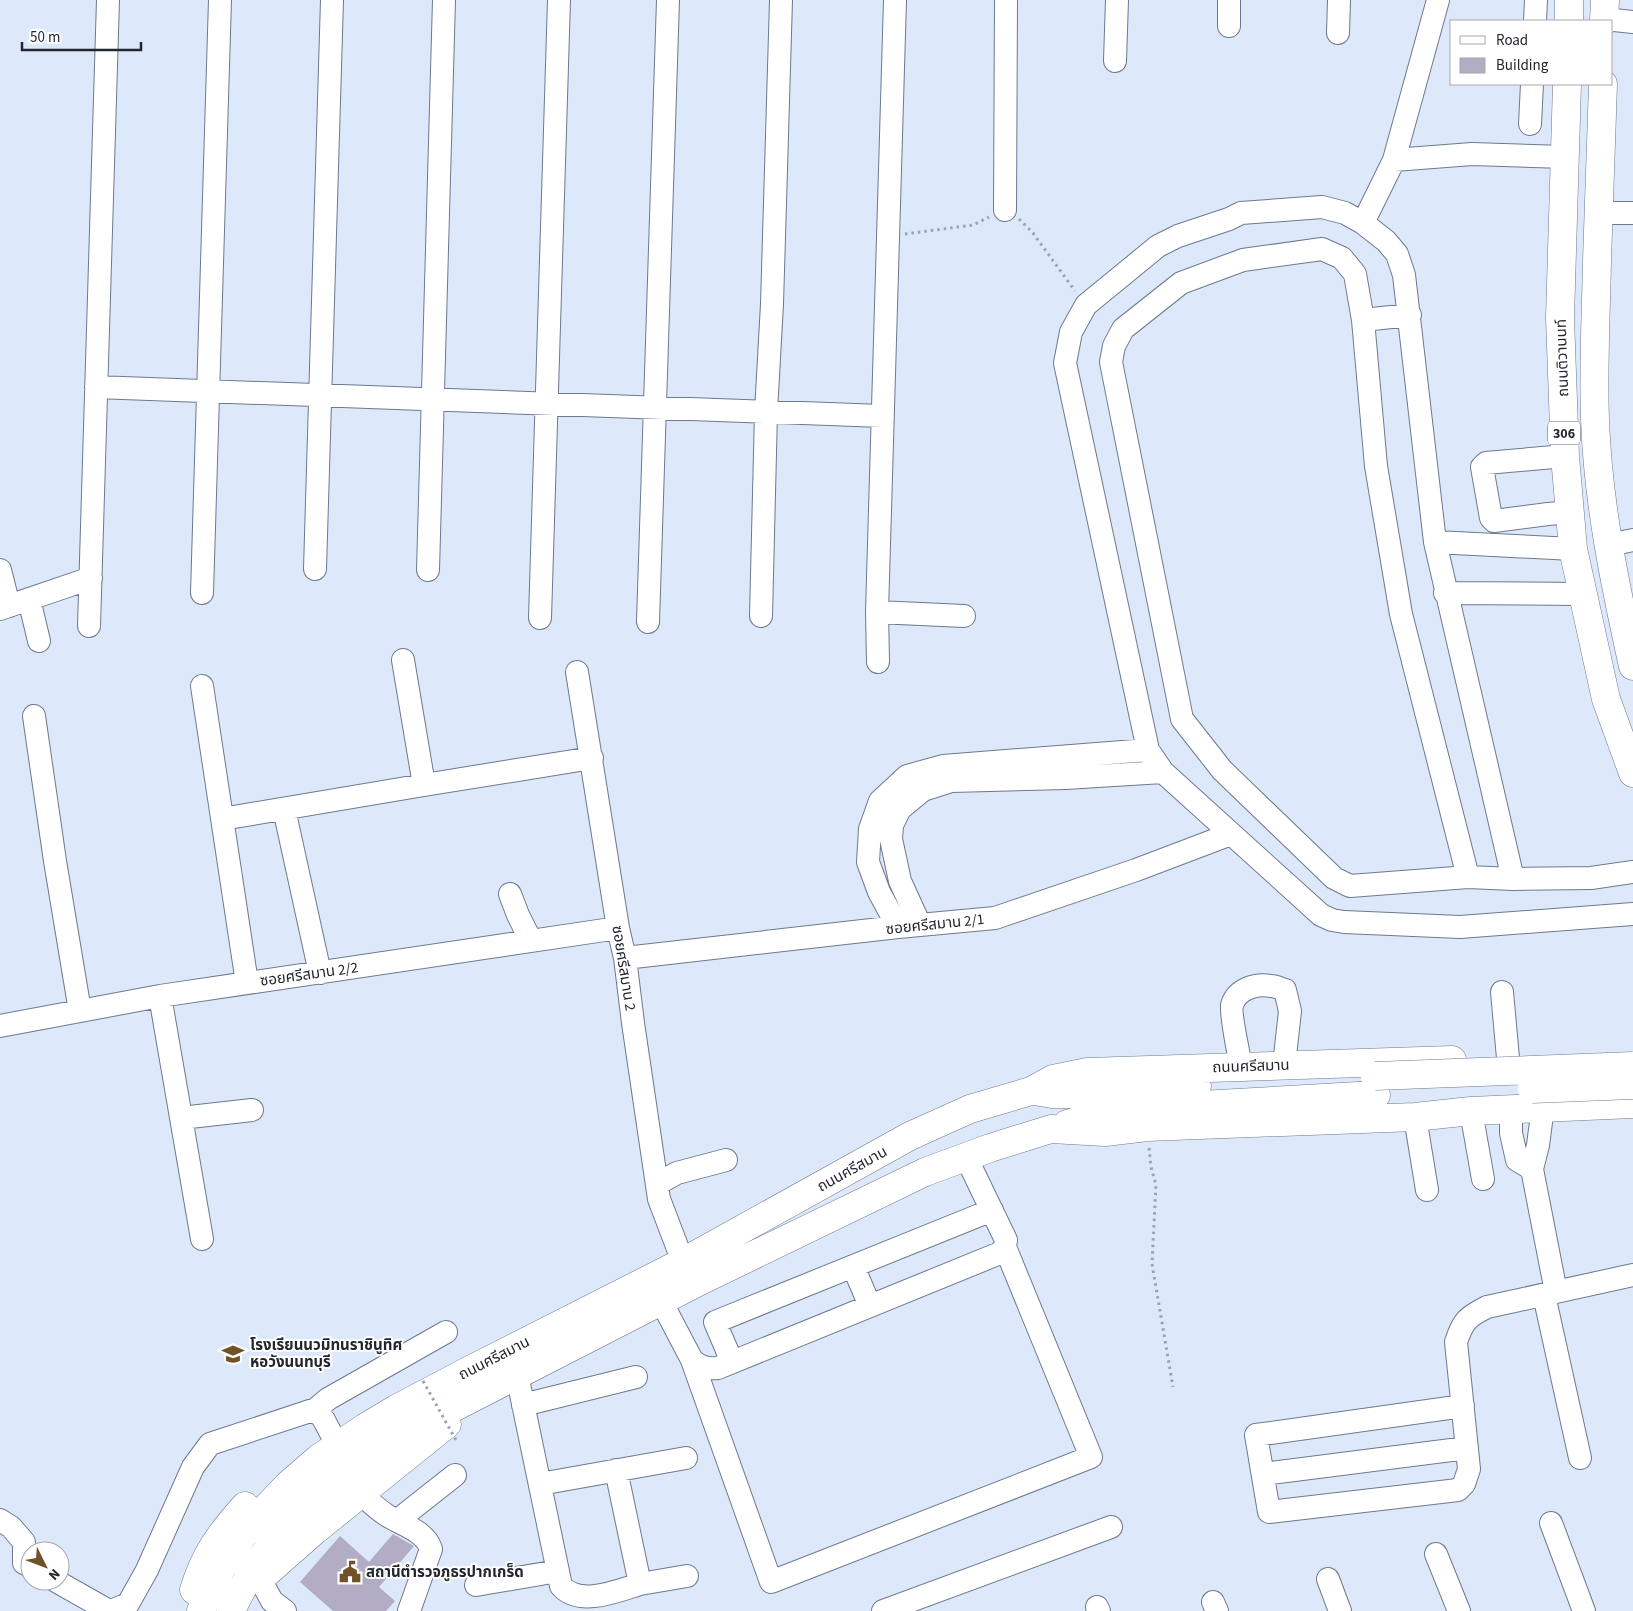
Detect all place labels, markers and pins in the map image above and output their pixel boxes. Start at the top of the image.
place label: โรงเรียนนวมิทนราชินูทิศ หอวังนนทบุรี [250,1335,402,1373]
school or university icon: โรงเรียนนวมิทนราชินูทิศ หอวังนนทบุรี [220,1341,246,1367]
public building icon: สถานีตำรวจภูธรปากเกร็ด [337,1559,363,1585]
place label: สถานีตำรวจภูธรปากเกร็ด [366,1562,524,1583]

